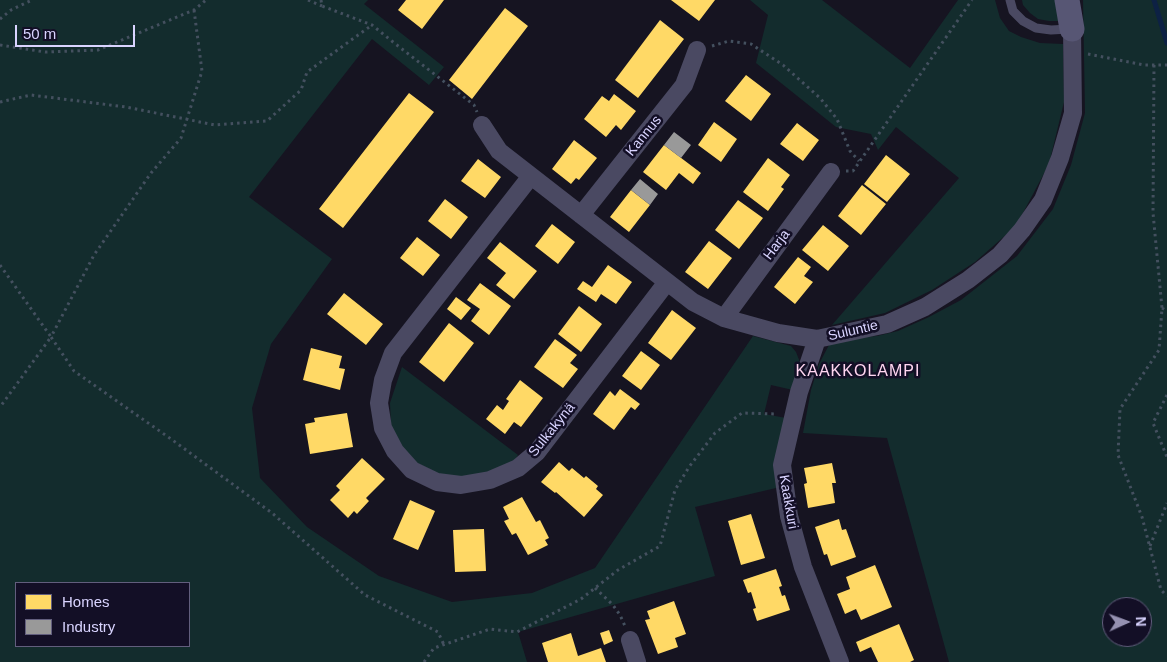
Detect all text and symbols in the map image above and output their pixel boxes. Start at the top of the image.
scale bar [18,15,138,47]
text: 50 m [23,25,56,42]
street label: Kannus [623,112,665,160]
street label: Harja [760,227,794,263]
street label: Suluntie [826,317,880,345]
district label: KAAKKOLAMPI [794,362,922,382]
street label: Sulkakynä [525,400,579,460]
street label: Kaakkuri [775,474,801,530]
legend [15,582,190,647]
text: Homes [62,593,110,610]
north arrow [1102,597,1152,647]
text: N [1133,616,1149,627]
text: Industry [62,618,115,635]

